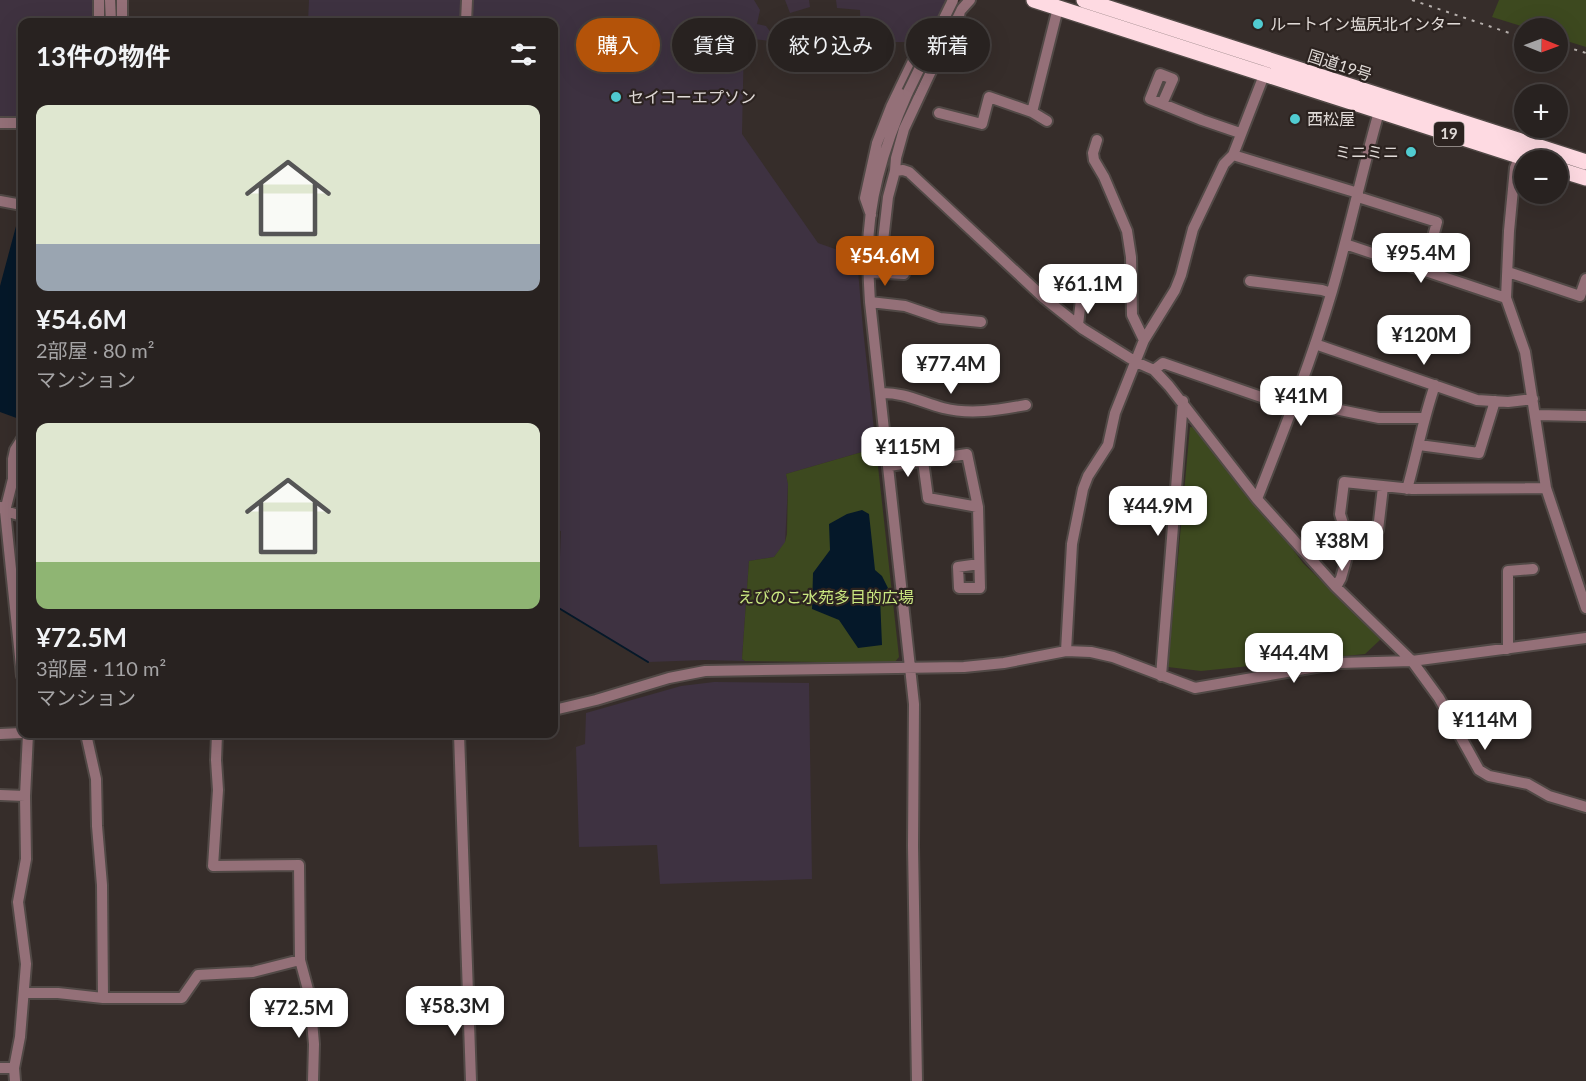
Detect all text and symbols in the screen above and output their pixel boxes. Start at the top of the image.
place label: ルートイン塩尻北インター [1270,14,1462,33]
marker: ルートイン塩尻北インター [1251,17,1265,31]
chip: 購入 [576,18,660,72]
chip: 賃貸 [672,18,756,72]
chip: 絞り込み [768,18,894,72]
chip: 新着 [906,18,990,72]
north arrow [1514,18,1568,72]
map controls [1514,18,1568,204]
icon: filters [507,38,540,71]
text: 13件の物件 [36,40,170,72]
street label: 国道19号 [1306,45,1375,84]
button: + [1514,84,1568,138]
place label: セイコーエプソン [628,87,756,106]
marker: セイコーエプソン [609,90,623,104]
place label: 西松屋 [1307,109,1355,128]
marker: 西松屋 [1288,112,1302,126]
road number: 19 [1434,122,1464,146]
place label: ミニミニ [1335,142,1399,161]
icon: home [234,144,342,252]
marker: ミニミニ [1404,145,1418,159]
button: − [1514,150,1568,204]
pin: ¥95.4M [1372,233,1470,284]
pin: ¥54.6M [836,236,934,287]
text: ¥95.4M [1386,240,1456,264]
text: ¥54.6M [850,243,920,267]
pin: ¥61.1M [1039,264,1137,315]
text: ¥61.1M [1053,271,1123,295]
text: ¥54.6M [36,303,127,335]
pin: ¥120M [1382,315,1466,366]
text: ¥120M [1391,322,1457,346]
text: 2部屋 · 80 m² [36,338,155,362]
pin: ¥77.4M [902,344,1000,395]
text: ¥77.4M [916,351,986,375]
text: マンション [36,367,136,391]
pin: ¥41M [1265,376,1337,427]
text: ¥41M [1274,383,1328,407]
pin: ¥115M [866,427,950,478]
text: ¥115M [875,434,941,458]
icon: home [234,462,342,570]
pin: ¥44.9M [1109,486,1207,537]
text: ¥44.9M [1123,493,1193,517]
pin: ¥38M [1306,521,1378,572]
text: ¥38M [1315,528,1369,552]
park label: えびのこ水苑多目的広場 [738,587,914,606]
text: ¥72.5M [36,621,127,653]
pin: ¥44.4M [1245,633,1343,684]
text: ¥44.4M [1259,640,1329,664]
text: 3部屋 · 110 m² [36,656,166,680]
text: マンション [36,685,136,709]
pin: ¥114M [1443,700,1527,751]
text: ¥114M [1452,707,1518,731]
pin: ¥58.3M [406,986,504,1037]
pin: ¥72.5M [250,988,348,1039]
text: ¥58.3M [420,993,490,1017]
text: ¥72.5M [264,995,334,1019]

